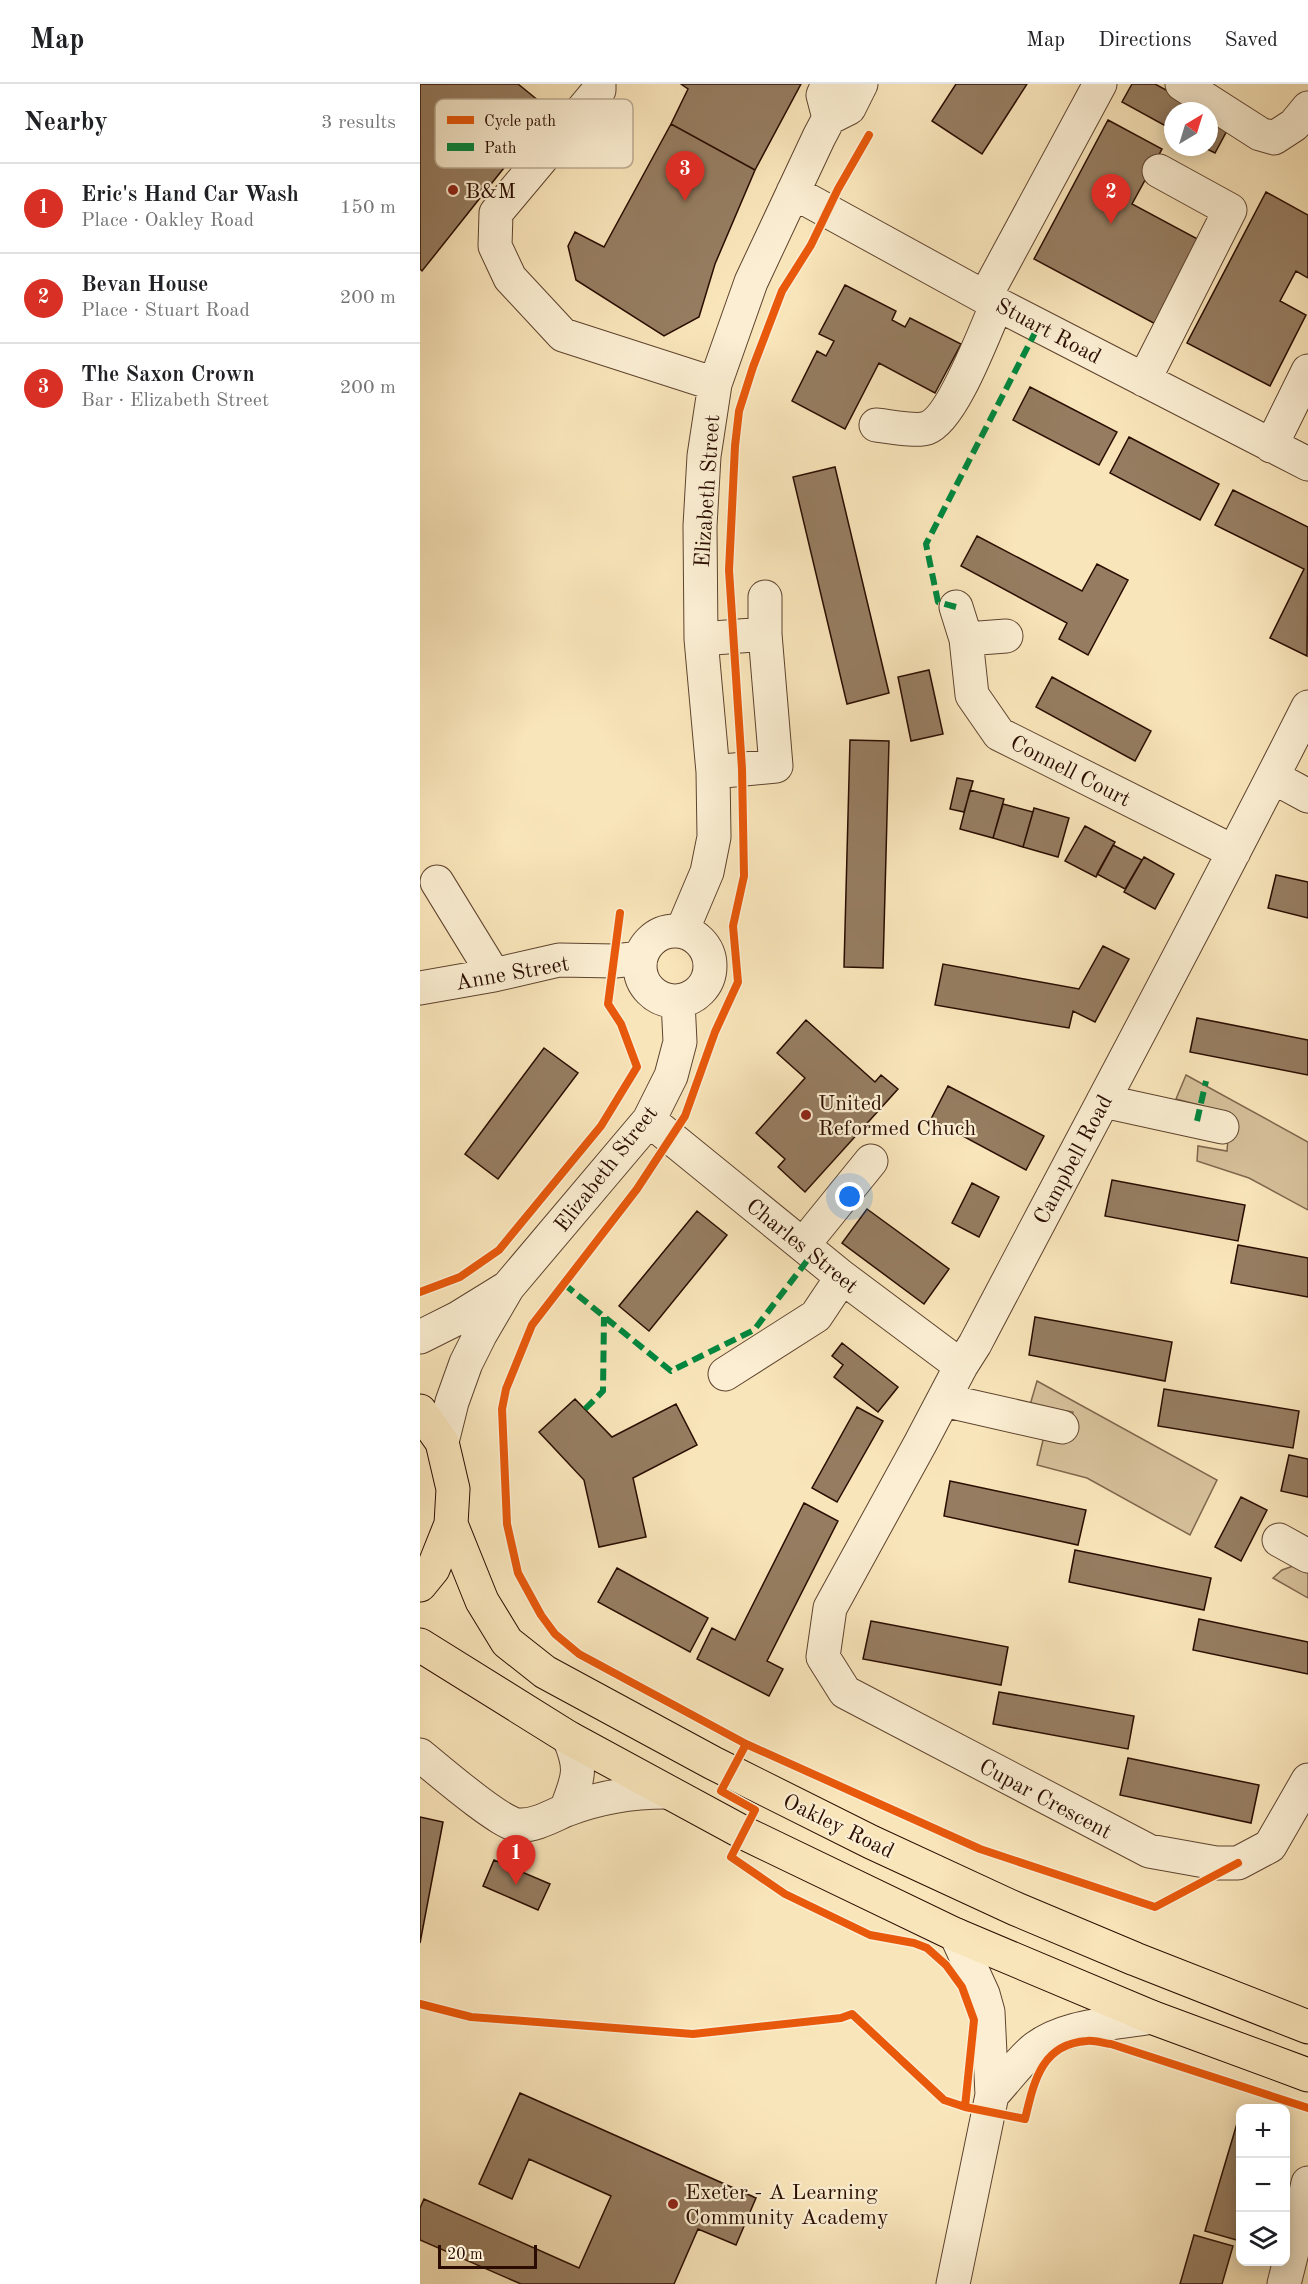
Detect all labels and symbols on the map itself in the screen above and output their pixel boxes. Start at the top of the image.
legend [435,99,633,168]
north arrow [1164,102,1218,156]
text: Cycle path [484,114,556,130]
text: Path [484,141,517,157]
pin: 3 [666,152,704,201]
pin: 2 [1092,174,1130,224]
place label: B&M [465,181,516,203]
marker: B&M [446,183,460,197]
street label: Stuart Road [992,295,1104,369]
street label: Elizabeth Street [692,414,724,568]
street label: Connell Court [1006,732,1134,811]
street label: Anne Street [454,953,571,995]
street label: Campbell Road [1031,1092,1117,1228]
place label: United Reformed Chuch [818,1093,976,1140]
street label: Elizabeth Street [551,1102,662,1236]
marker: United Reformed Chuch [799,1108,813,1122]
your location [835,1182,864,1211]
street label: Charles Street [742,1195,862,1298]
street label: Cupar Crescent [975,1756,1115,1844]
street label: Oakley Road [779,1790,897,1863]
pin: 1 [496,1836,536,1885]
place label: Exeter - A Learning Community Academy [685,2182,889,2229]
marker: Exeter - A Learning Community Academy [666,2197,680,2211]
scale bar [438,2242,537,2270]

